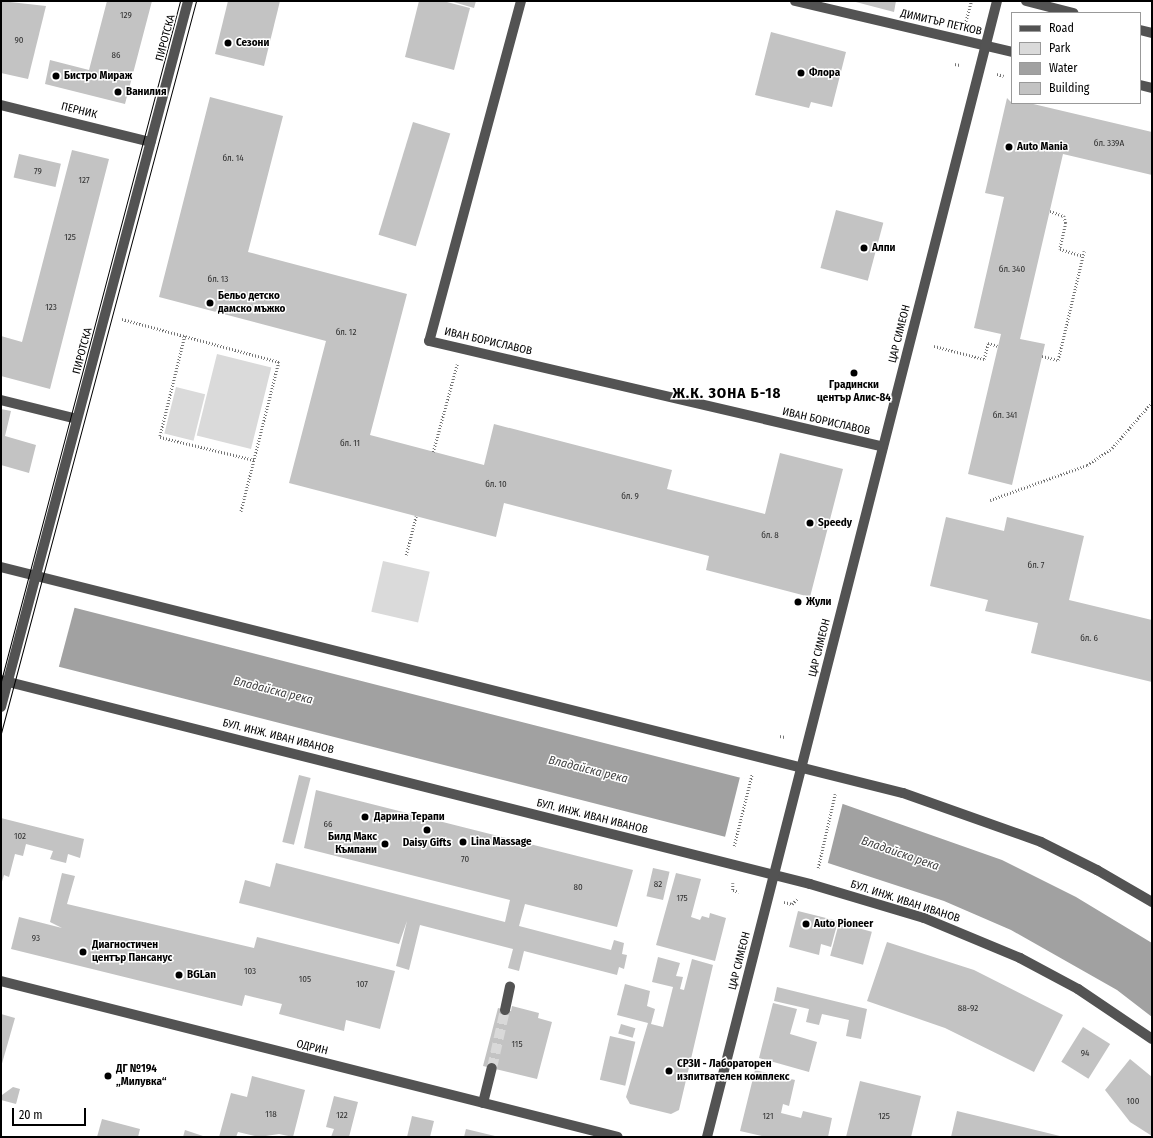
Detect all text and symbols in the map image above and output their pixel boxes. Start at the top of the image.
street label: ДИМИТЪР ПЕТКОВ [899,7,983,39]
house number: 129 [120,10,132,20]
legend [1011,12,1141,104]
street label: ПИРОТСКА [153,13,179,63]
text: Road [1049,21,1074,35]
house number: 90 [14,35,24,45]
place label: Сезони [236,36,269,50]
marker: Сезони [223,38,233,48]
text: Park [1049,41,1070,55]
house number: 86 [112,50,120,60]
text: Water [1049,61,1077,75]
place label: Флора [809,66,840,80]
marker: Флора [796,68,806,78]
place label: Бистро Мираж [64,69,132,83]
marker: Бистро Мираж [51,71,61,81]
text: Building [1049,81,1089,95]
place label: Ванилия [126,85,166,99]
marker: Ванилия [113,87,123,97]
street label: ПЕРНИК [60,100,98,122]
house number: бл. 339А [1094,138,1124,148]
place label: Auto Mania [1017,140,1068,154]
marker: Auto Mania [1004,142,1014,152]
house number: бл. 14 [222,153,244,163]
house number: 79 [34,166,42,176]
house number: 127 [78,175,90,185]
house number: 125 [64,232,76,242]
place label: Алпи [872,241,895,255]
marker: Алпи [859,243,869,253]
house number: бл. 340 [999,264,1025,274]
house number: бл. 13 [208,274,228,284]
place label: Бельо детско дамско мъжко [218,290,285,316]
marker: Бельо детско дамско мъжко [205,298,215,308]
house number: 123 [45,302,57,312]
street label: ЦАР СИМЕОН [886,304,914,364]
street label: ИВАН БОРИСЛАВОВ [443,325,533,359]
street label: ПИРОТСКА [70,326,96,376]
house number: бл. 12 [336,327,356,337]
marker: Градински център Алис-84 [849,368,859,378]
place label: Градински център Алис-84 [817,379,891,405]
district label: Ж.К. ЗОНА Б-18 [672,385,782,403]
street label: ИВАН БОРИСЛАВОВ [781,405,871,439]
house number: бл. 341 [993,410,1017,420]
house number: бл. 11 [340,438,360,448]
house number: бл. 10 [485,479,507,489]
house number: бл. 9 [621,491,639,501]
place label: Speedy [818,516,852,530]
marker: Speedy [805,518,815,528]
house number: бл. 8 [761,530,779,540]
house number: бл. 7 [1028,560,1044,570]
place label: Жули [806,595,831,609]
marker: Жули [793,597,803,607]
street label: ЦАР СИМЕОН [806,618,834,678]
house number: бл. 6 [1080,633,1098,643]
water label: Владайска река [232,674,314,708]
street label: БУЛ. ИНЖ. ИВАН ИВАНОВ [221,717,335,757]
water label: Владайска река [547,753,629,787]
street label: БУЛ. ИНЖ. ИВАН ИВАНОВ [535,797,649,837]
place label: Дарина Терапи [374,810,445,824]
marker: Дарина Терапи [359,811,371,823]
house number: 66 [324,819,332,829]
marker: Daisy Gifts [422,825,432,835]
house number: 102 [14,831,26,841]
place label: Билд Макс Къмпани [328,831,377,857]
water label: Владайска река [859,834,941,874]
place label: Lina Massage [471,835,531,849]
place label: Daisy Gifts [403,836,451,850]
marker: Lina Massage [458,837,468,847]
marker: Билд Макс Къмпани [380,839,390,849]
house number: 70 [461,854,469,864]
street label: БУЛ. ИНЖ. ИВАН ИВАНОВ [849,878,961,926]
house number: 82 [654,879,662,889]
house number: 80 [573,882,583,892]
house number: 175 [676,893,688,903]
place label: Auto Pioneer [814,917,873,931]
marker: Auto Pioneer [801,919,811,929]
street label: ЦАР СИМЕОН [726,931,754,991]
house number: 93 [32,933,40,943]
place label: Диагностичен център Пансанус [92,939,172,965]
marker: Диагностичен център Пансанус [77,946,89,958]
house number: 103 [244,966,256,976]
place label: BGLan [187,968,216,982]
marker: BGLan [174,970,184,980]
house number: 105 [299,974,311,984]
house number: 107 [356,979,368,989]
house number: 88-92 [958,1003,978,1013]
street label: ОДРИН [295,1038,329,1058]
house number: 115 [511,1039,523,1049]
house number: 94 [1081,1048,1089,1058]
place label: СРЗИ - Лабораторен изпитвателен комплекс [677,1058,789,1084]
place label: ДГ №194 „Милувка“ [116,1063,167,1089]
marker: СРЗИ - Лабораторен изпитвателен комплекс [664,1066,674,1076]
marker: ДГ №194 „Милувка“ [103,1071,113,1081]
house number: 100 [1127,1096,1139,1106]
scale bar [14,1100,88,1126]
text: 20 m [19,1108,43,1122]
house number: 118 [265,1109,277,1119]
house number: 122 [336,1110,348,1120]
house number: 121 [763,1111,773,1121]
house number: 125 [878,1111,890,1121]

